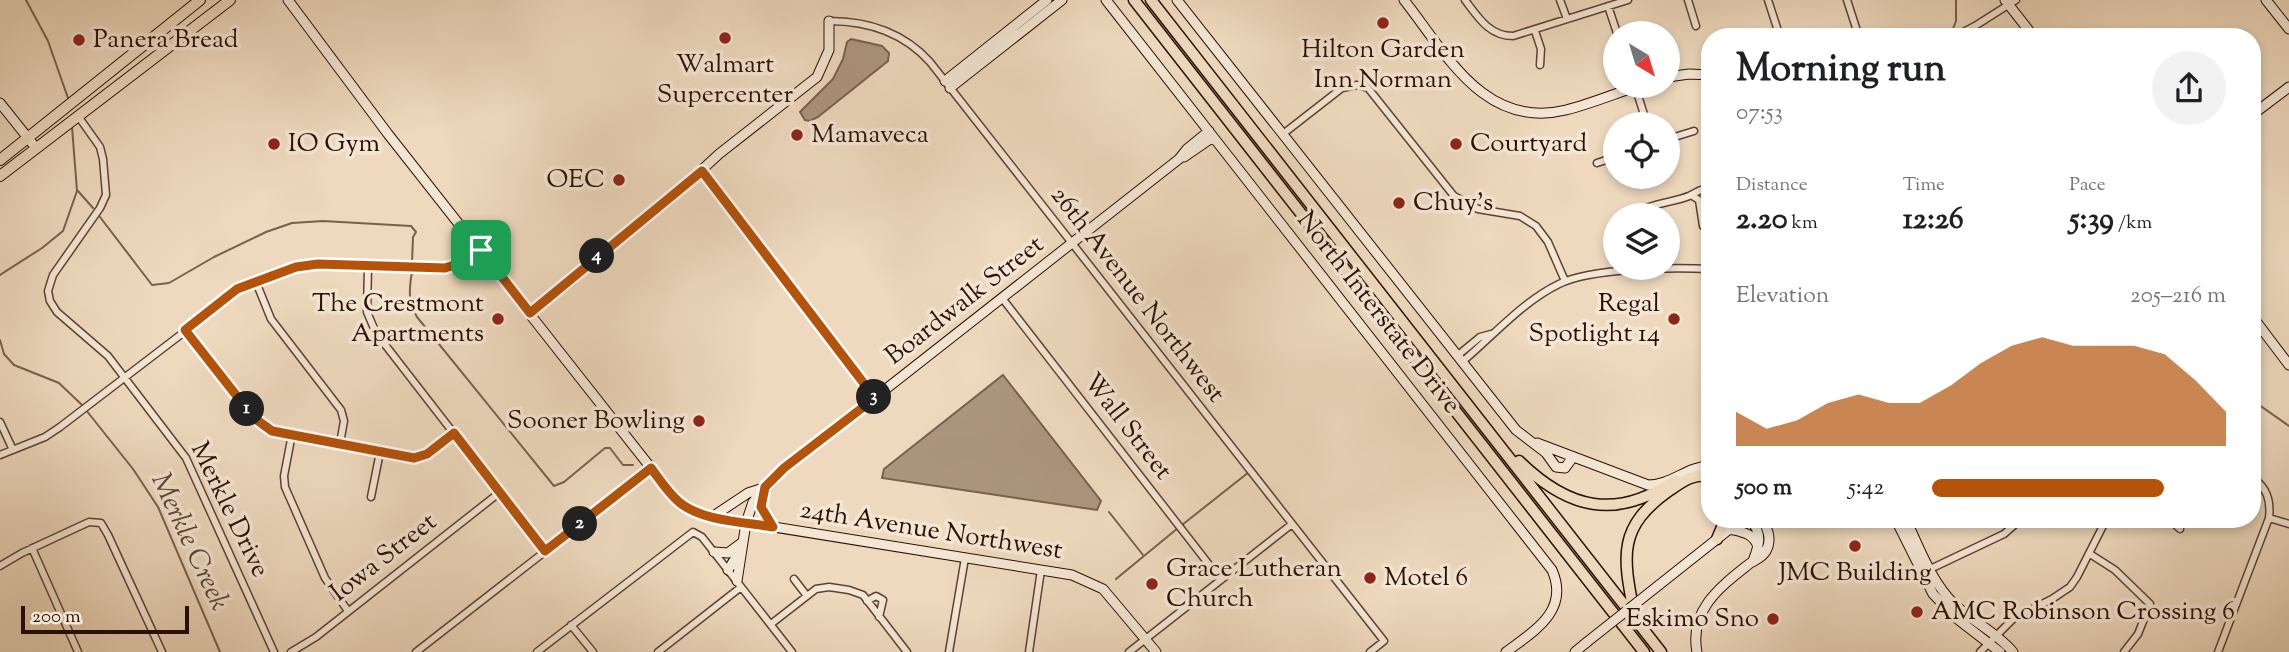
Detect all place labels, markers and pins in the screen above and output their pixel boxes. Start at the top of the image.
marker: Hilton Garden Inn Norman [1375,15,1391,31]
place label: Panera Bread [93,22,239,59]
marker: Walmart Supercenter [717,30,733,46]
marker: Panera Bread [71,32,87,48]
place label: Hilton Garden Inn Norman [1301,32,1465,99]
place label: Walmart Supercenter [657,47,793,114]
place label: Mamaveca [811,117,929,154]
place label: IO Gym [288,126,380,163]
place label: Courtyard [1470,126,1587,163]
marker: Mamaveca [789,127,805,143]
marker: IO Gym [266,136,282,152]
marker: Courtyard [1448,136,1464,152]
place label: OEC [546,162,605,199]
marker: OEC [611,172,627,188]
place label: Chuy's [1413,185,1493,222]
marker: Chuy's [1391,195,1407,211]
pin [451,220,511,280]
pin: 4 [580,238,614,274]
place label: The Crestmont Apartments [312,286,484,353]
place label: Regal Spotlight 14 [1529,286,1660,353]
marker: The Crestmont Apartments [490,311,506,327]
marker: Regal Spotlight 14 [1666,311,1682,327]
pin: 3 [856,380,892,414]
pin: 1 [230,392,264,426]
place label: Sooner Bowling [507,403,685,440]
marker: Sooner Bowling [691,413,707,429]
pin: 2 [562,506,598,542]
marker: JMC Building [1847,538,1863,554]
place label: Grace Lutheran Church [1166,551,1342,618]
place label: JMC Building [1776,555,1932,592]
place label: Motel 6 [1384,560,1468,597]
marker: Motel 6 [1362,570,1378,586]
marker: Grace Lutheran Church [1144,576,1160,592]
place label: AMC Robinson Crossing 6 [1931,594,2235,631]
place label: Eskimo Sno [1626,601,1759,638]
marker: AMC Robinson Crossing 6 [1909,604,1925,620]
marker: Eskimo Sno [1765,611,1781,627]

